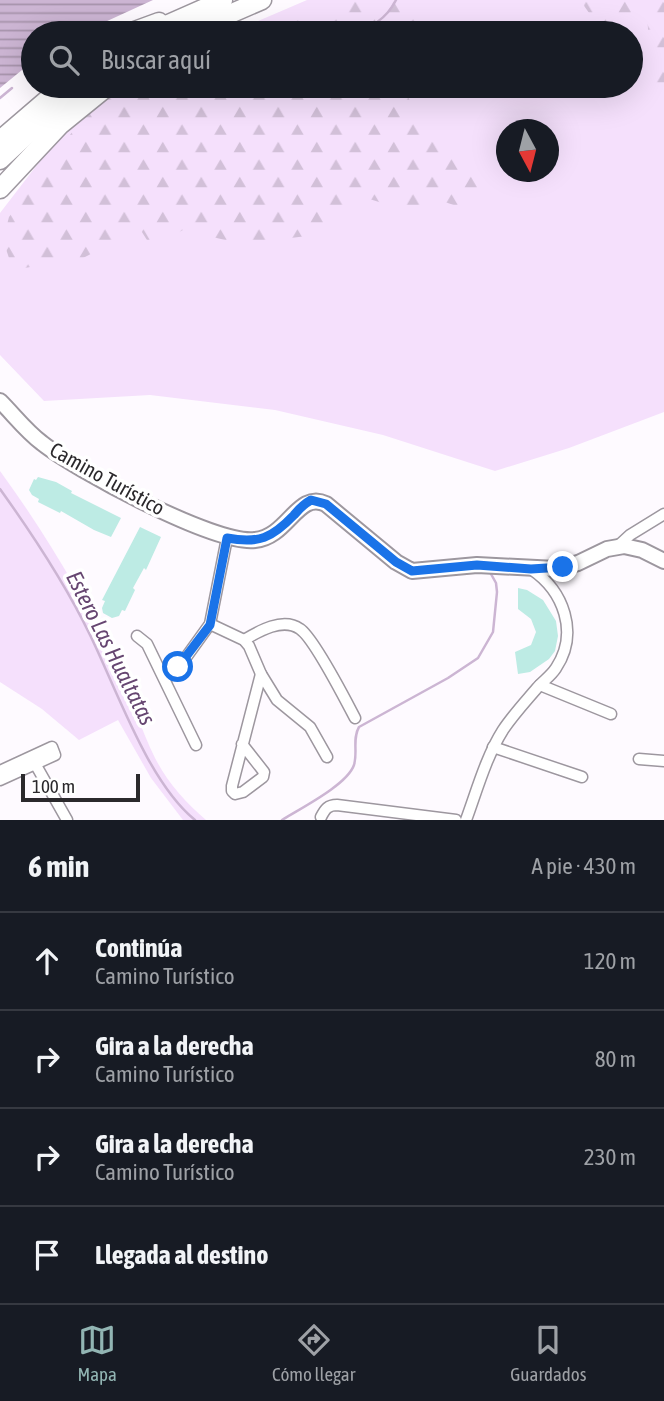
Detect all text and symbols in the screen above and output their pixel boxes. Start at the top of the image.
search box [21,21,643,98]
icon: search [45,41,83,79]
text: Buscar aquí [101,45,211,75]
north arrow [496,119,559,182]
street label: Camino Turístico [46,437,169,519]
route end [547,551,578,582]
water label: Estero Las Hualtatas [61,567,161,729]
route start [162,651,193,682]
scale bar [21,771,140,803]
text: 100 m [32,775,75,797]
text: 6 min [28,849,89,883]
text: A pie · 430 m [532,853,636,879]
text: Continúa [95,933,182,963]
icon: ahead [28,942,66,980]
text: 120 m [584,948,636,974]
text: Camino Turístico [95,963,235,989]
text: Gira a la derecha [95,1031,254,1061]
icon: right [28,1040,66,1078]
text: 80 m [595,1046,636,1072]
text: Camino Turístico [95,1061,235,1087]
text: Gira a la derecha [95,1129,254,1159]
icon: right [28,1138,66,1176]
text: 230 m [584,1144,636,1170]
text: Camino Turístico [95,1159,235,1185]
icon: arrive [28,1236,66,1274]
text: Llegada al destino [95,1240,268,1270]
tab: Mapa [77,1321,117,1385]
tab: Cómo llegar [272,1321,355,1385]
tab: Guardados [510,1321,586,1385]

